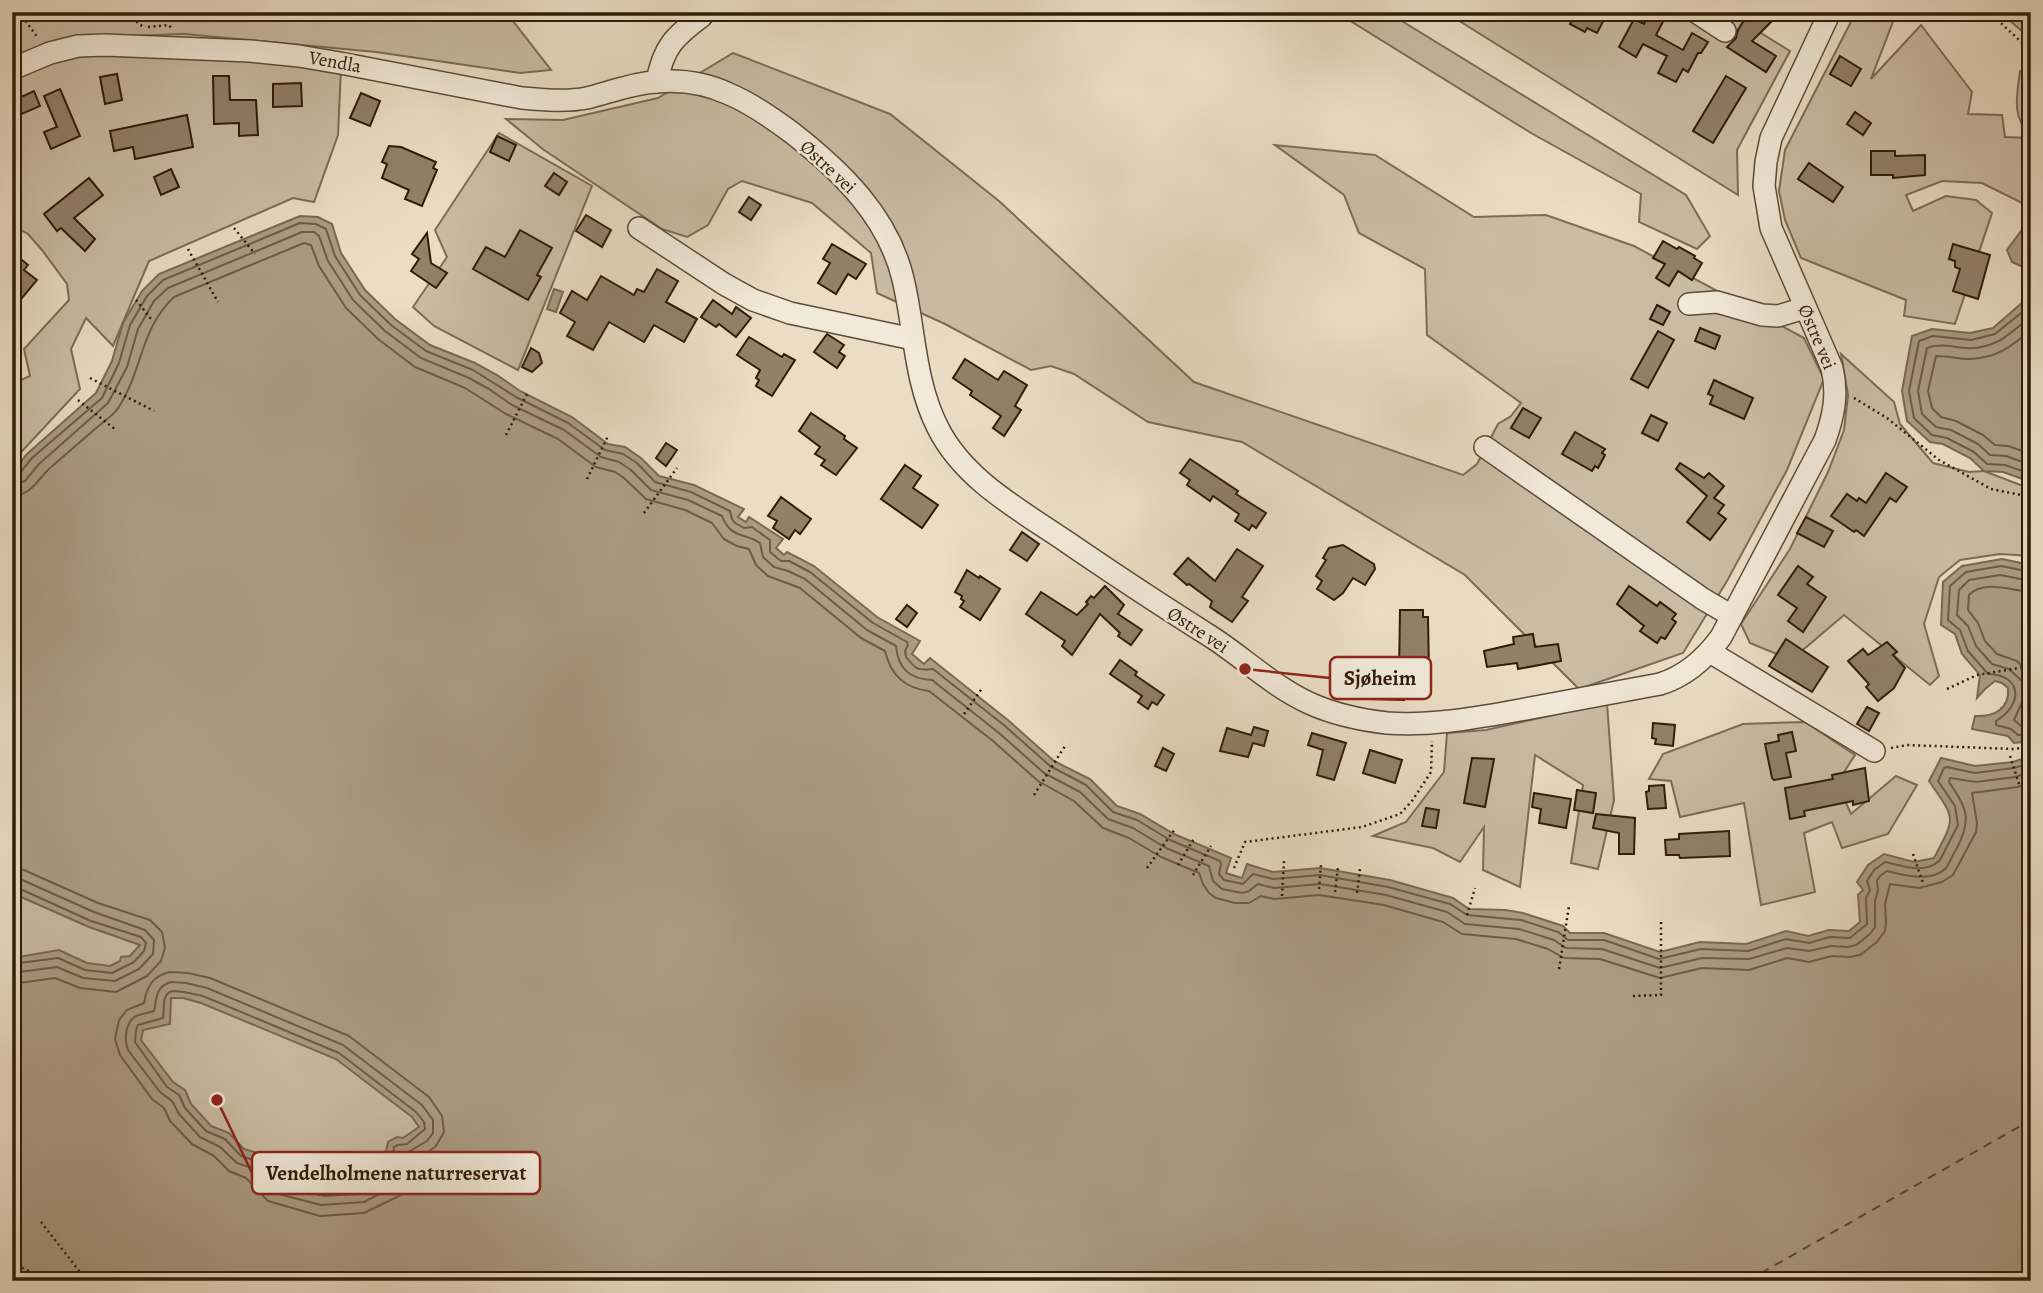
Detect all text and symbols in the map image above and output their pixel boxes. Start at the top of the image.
street label: Vendla [306,44,363,79]
street label: Østre vei [794,134,862,200]
street label: Østre vei [1792,300,1842,374]
street label: Østre vei [1162,600,1234,660]
callout: Sjøheim [1330,657,1431,699]
text: Sjøheim [1344,664,1417,692]
callout: Vendelholmene naturreservat [252,1152,540,1194]
text: Vendelholmene naturreservat [265,1159,526,1187]

